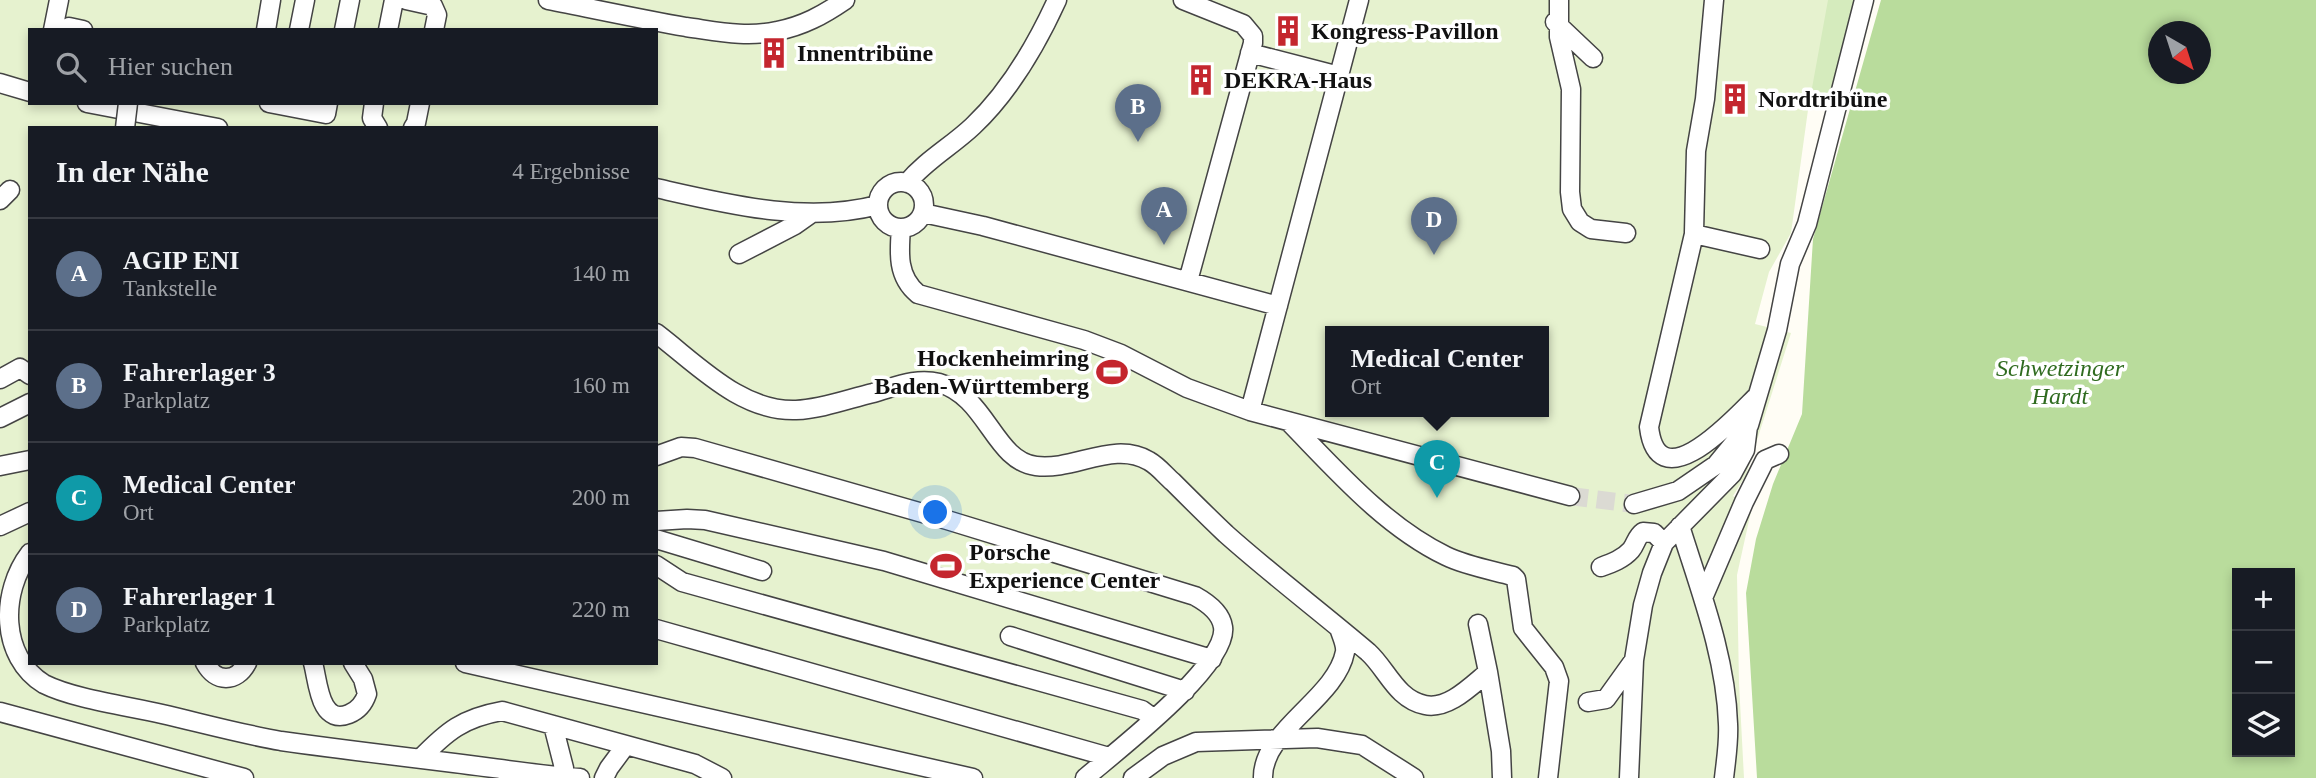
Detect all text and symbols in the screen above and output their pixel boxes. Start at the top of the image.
building icon: Kongress-Pavillon [1271,14,1305,48]
place label: Kongress-Pavillon [1311,18,1499,44]
north arrow [2148,21,2211,84]
search box [28,28,658,105]
building icon: Innentribüne [757,36,791,70]
place label: Innentribüne [797,40,933,66]
icon: search [52,48,90,86]
text: Hier suchen [108,52,233,81]
building icon: DEKRA-Haus [1184,63,1218,97]
place label: DEKRA-Haus [1224,67,1372,93]
building icon: Nordtribüne [1718,82,1752,116]
pin: B [1115,84,1161,142]
place label: Nordtribüne [1758,86,1888,112]
text: In der Nähe [56,155,209,188]
text: 4 Ergebnisse [512,159,630,184]
pin: A [1141,187,1187,245]
pin: D [1411,197,1457,255]
text: AGIP ENI [123,246,239,275]
text: A [71,261,87,286]
text: 140 m [572,261,630,286]
text: Tankstelle [123,276,217,301]
popup [1325,326,1549,417]
text: Medical Center [1351,344,1523,373]
place label: Hockenheimring Baden-Württemberg [874,345,1089,399]
sports icon: Hockenheimring Baden-Württemberg [1095,355,1129,389]
park label: Schwetzinger Hardt [1996,355,2125,409]
text: Fahrerlager 3 [123,358,276,387]
text: B [71,373,87,398]
text: 160 m [572,373,630,398]
text: Ort [1351,374,1381,399]
text: Parkplatz [123,388,210,413]
pin: C [1414,440,1460,498]
text: Medical Center [123,470,296,499]
text: C [71,485,87,510]
text: 200 m [572,485,630,510]
your location [918,495,952,529]
text: Ort [123,500,154,525]
place label: Porsche Experience Center [969,539,1161,593]
sports icon: Porsche Experience Center [929,549,963,583]
map controls [2232,568,2295,757]
button: + [2232,568,2295,631]
text: Fahrerlager 1 [123,582,276,611]
text: D [71,597,87,622]
text: 220 m [572,597,630,622]
text: Parkplatz [123,612,210,637]
button: − [2232,631,2295,694]
button: layers [2232,694,2295,757]

